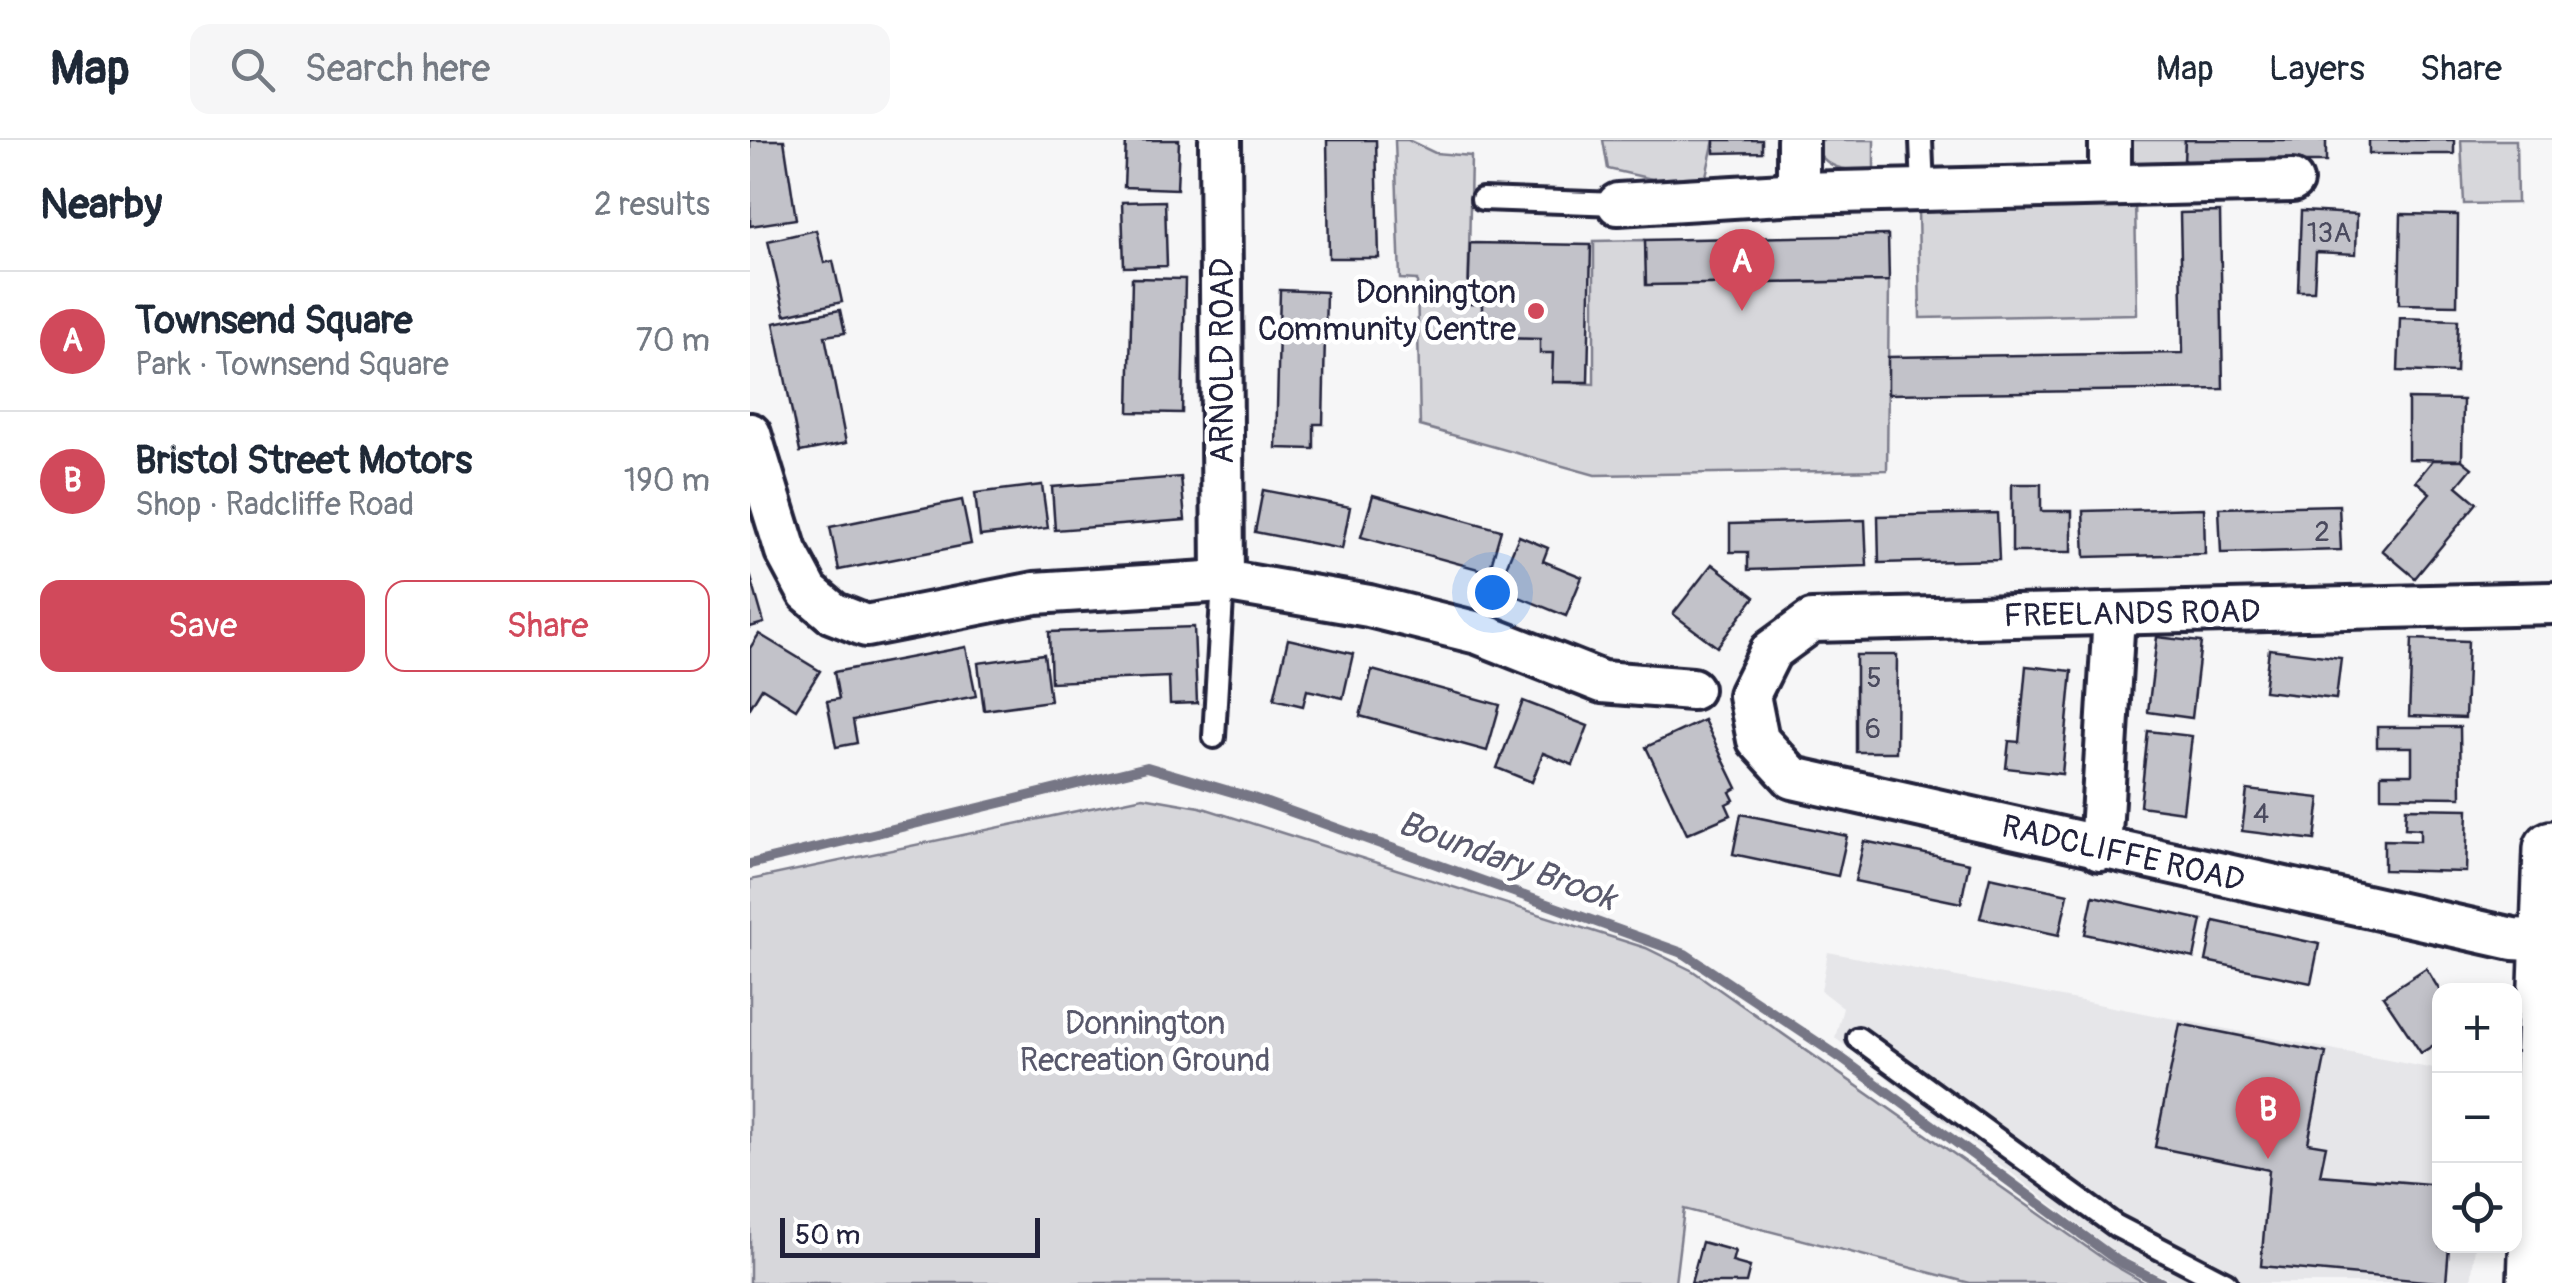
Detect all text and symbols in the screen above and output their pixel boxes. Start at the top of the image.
search box [190,24,890,114]
text: Map [50,39,130,99]
icon: search [225,42,280,97]
text: Search here [305,45,490,93]
text: Map [2156,47,2214,91]
text: Layers [2269,47,2365,91]
text: Share [2420,47,2502,91]
text: Nearby [40,179,162,231]
text: 2 results [594,185,710,225]
house number: 13A [2307,216,2351,251]
pin: A [1710,229,1774,311]
street label: ARNOLD ROAD [1203,258,1243,464]
place label: Donnington Community Centre [1258,273,1516,350]
text: Townsend Square [135,297,412,345]
marker: Donnington Community Centre [1525,300,1547,322]
text: A [62,321,83,361]
text: 70 m [636,321,710,361]
text: Park · Townsend Square [135,345,449,385]
text: Bristol Street Motors [135,437,472,485]
text: B [63,461,82,501]
text: 190 m [624,461,710,501]
text: Shop · Radcliffe Road [135,485,414,525]
house number: 2 [2314,515,2330,550]
your location [1467,567,1518,618]
button: Save [40,580,365,672]
button: Share [385,580,710,672]
street label: FREELANDS ROAD [2003,592,2261,636]
house number: 5 [1866,661,1882,696]
house number: 6 [1865,712,1881,747]
house number: 4 [2253,797,2269,832]
water label: Boundary Brook [1392,801,1625,922]
street label: RADCLIFFE ROAD [1998,807,2248,901]
map controls [2432,983,2522,1253]
button: + [2432,983,2522,1073]
park label: Donnington Recreation Ground [1020,1004,1270,1081]
button: − [2432,1073,2522,1163]
pin: B [2236,1076,2300,1159]
button: locate [2432,1163,2522,1253]
scale bar [780,1213,1040,1258]
text: 50 m [795,1218,860,1253]

